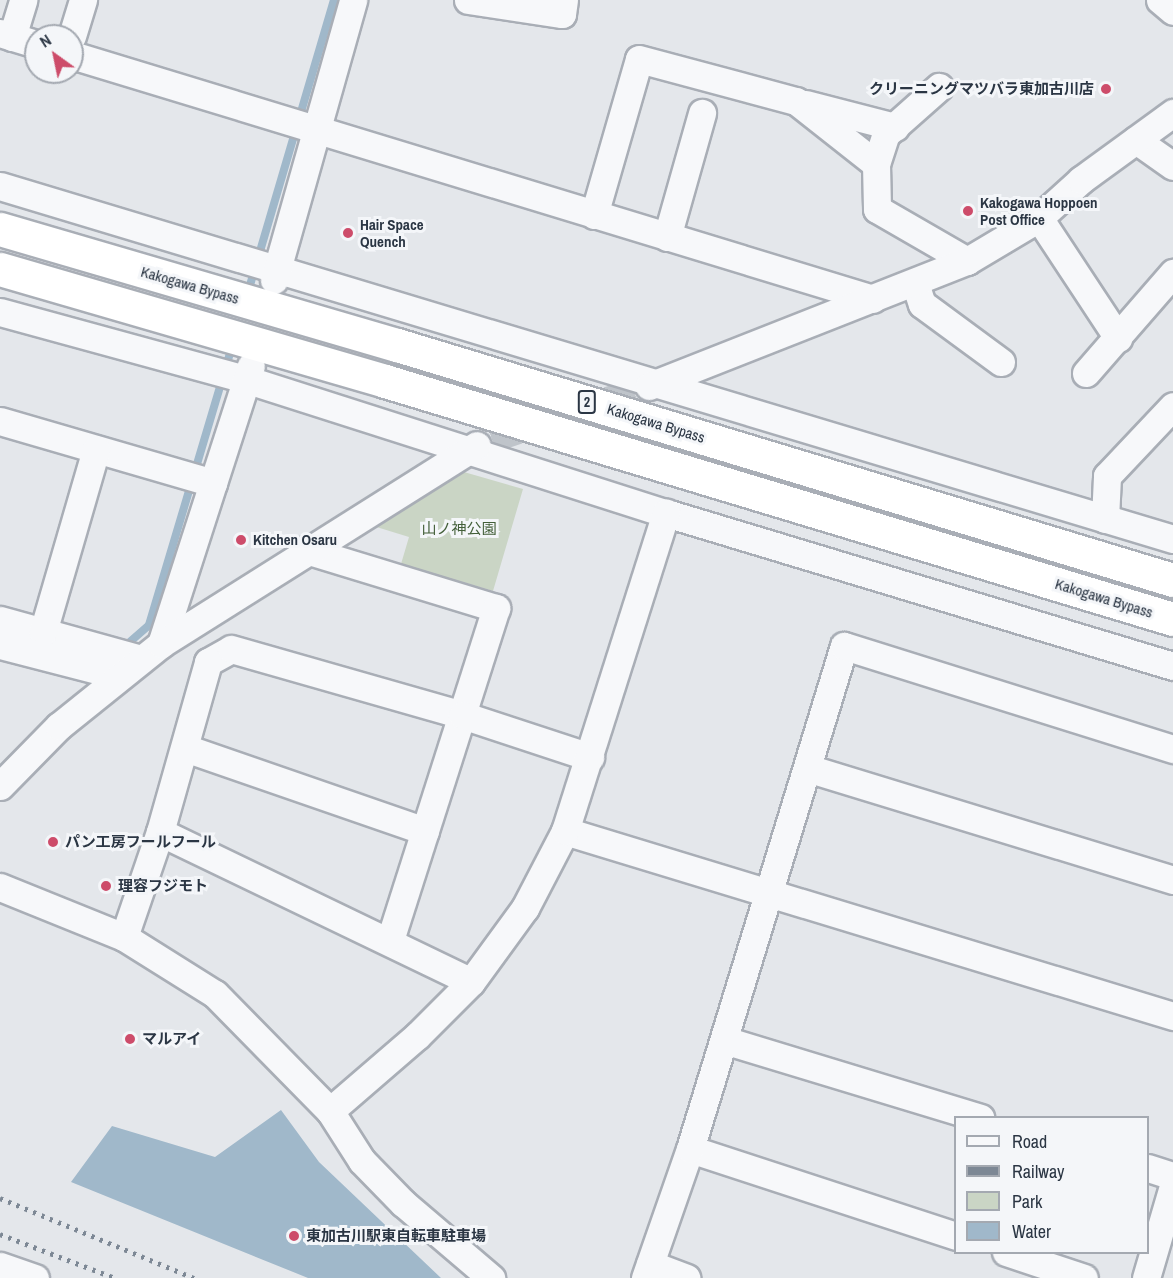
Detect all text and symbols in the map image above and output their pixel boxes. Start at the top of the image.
north arrow [24,24,84,84]
text: N [35,29,55,52]
place label: クリーニングマツバラ東加古川店 [869,80,1094,98]
marker: クリーニングマツバラ東加古川店 [1099,82,1113,96]
place label: Kakogawa Hoppoen Post Office [980,193,1098,228]
marker: Kakogawa Hoppoen Post Office [961,204,975,218]
place label: Hair Space Quench [360,215,424,250]
marker: Hair Space Quench [341,226,355,240]
street label: Kakogawa Bypass [139,262,241,308]
road number: 2 [576,391,598,413]
street label: Kakogawa Bypass [605,400,707,446]
park label: 山ノ神公園 [422,520,496,538]
place label: Kitchen Osaru [253,531,337,549]
marker: Kitchen Osaru [234,533,248,547]
street label: Kakogawa Bypass [1053,575,1155,621]
place label: パン工房フールフール [65,833,215,851]
marker: パン工房フールフール [46,835,60,849]
place label: 理容フジモト [118,877,208,895]
marker: 理容フジモト [99,879,113,893]
place label: マルアイ [142,1030,202,1048]
marker: マルアイ [123,1032,137,1046]
legend [954,1116,1149,1254]
text: Road [1012,1129,1047,1154]
text: Railway [1012,1159,1065,1184]
text: Park [1012,1189,1042,1214]
text: Water [1012,1219,1051,1244]
place label: 東加古川駅東自転車駐車場 [306,1227,486,1245]
marker: 東加古川駅東自転車駐車場 [287,1229,301,1243]

